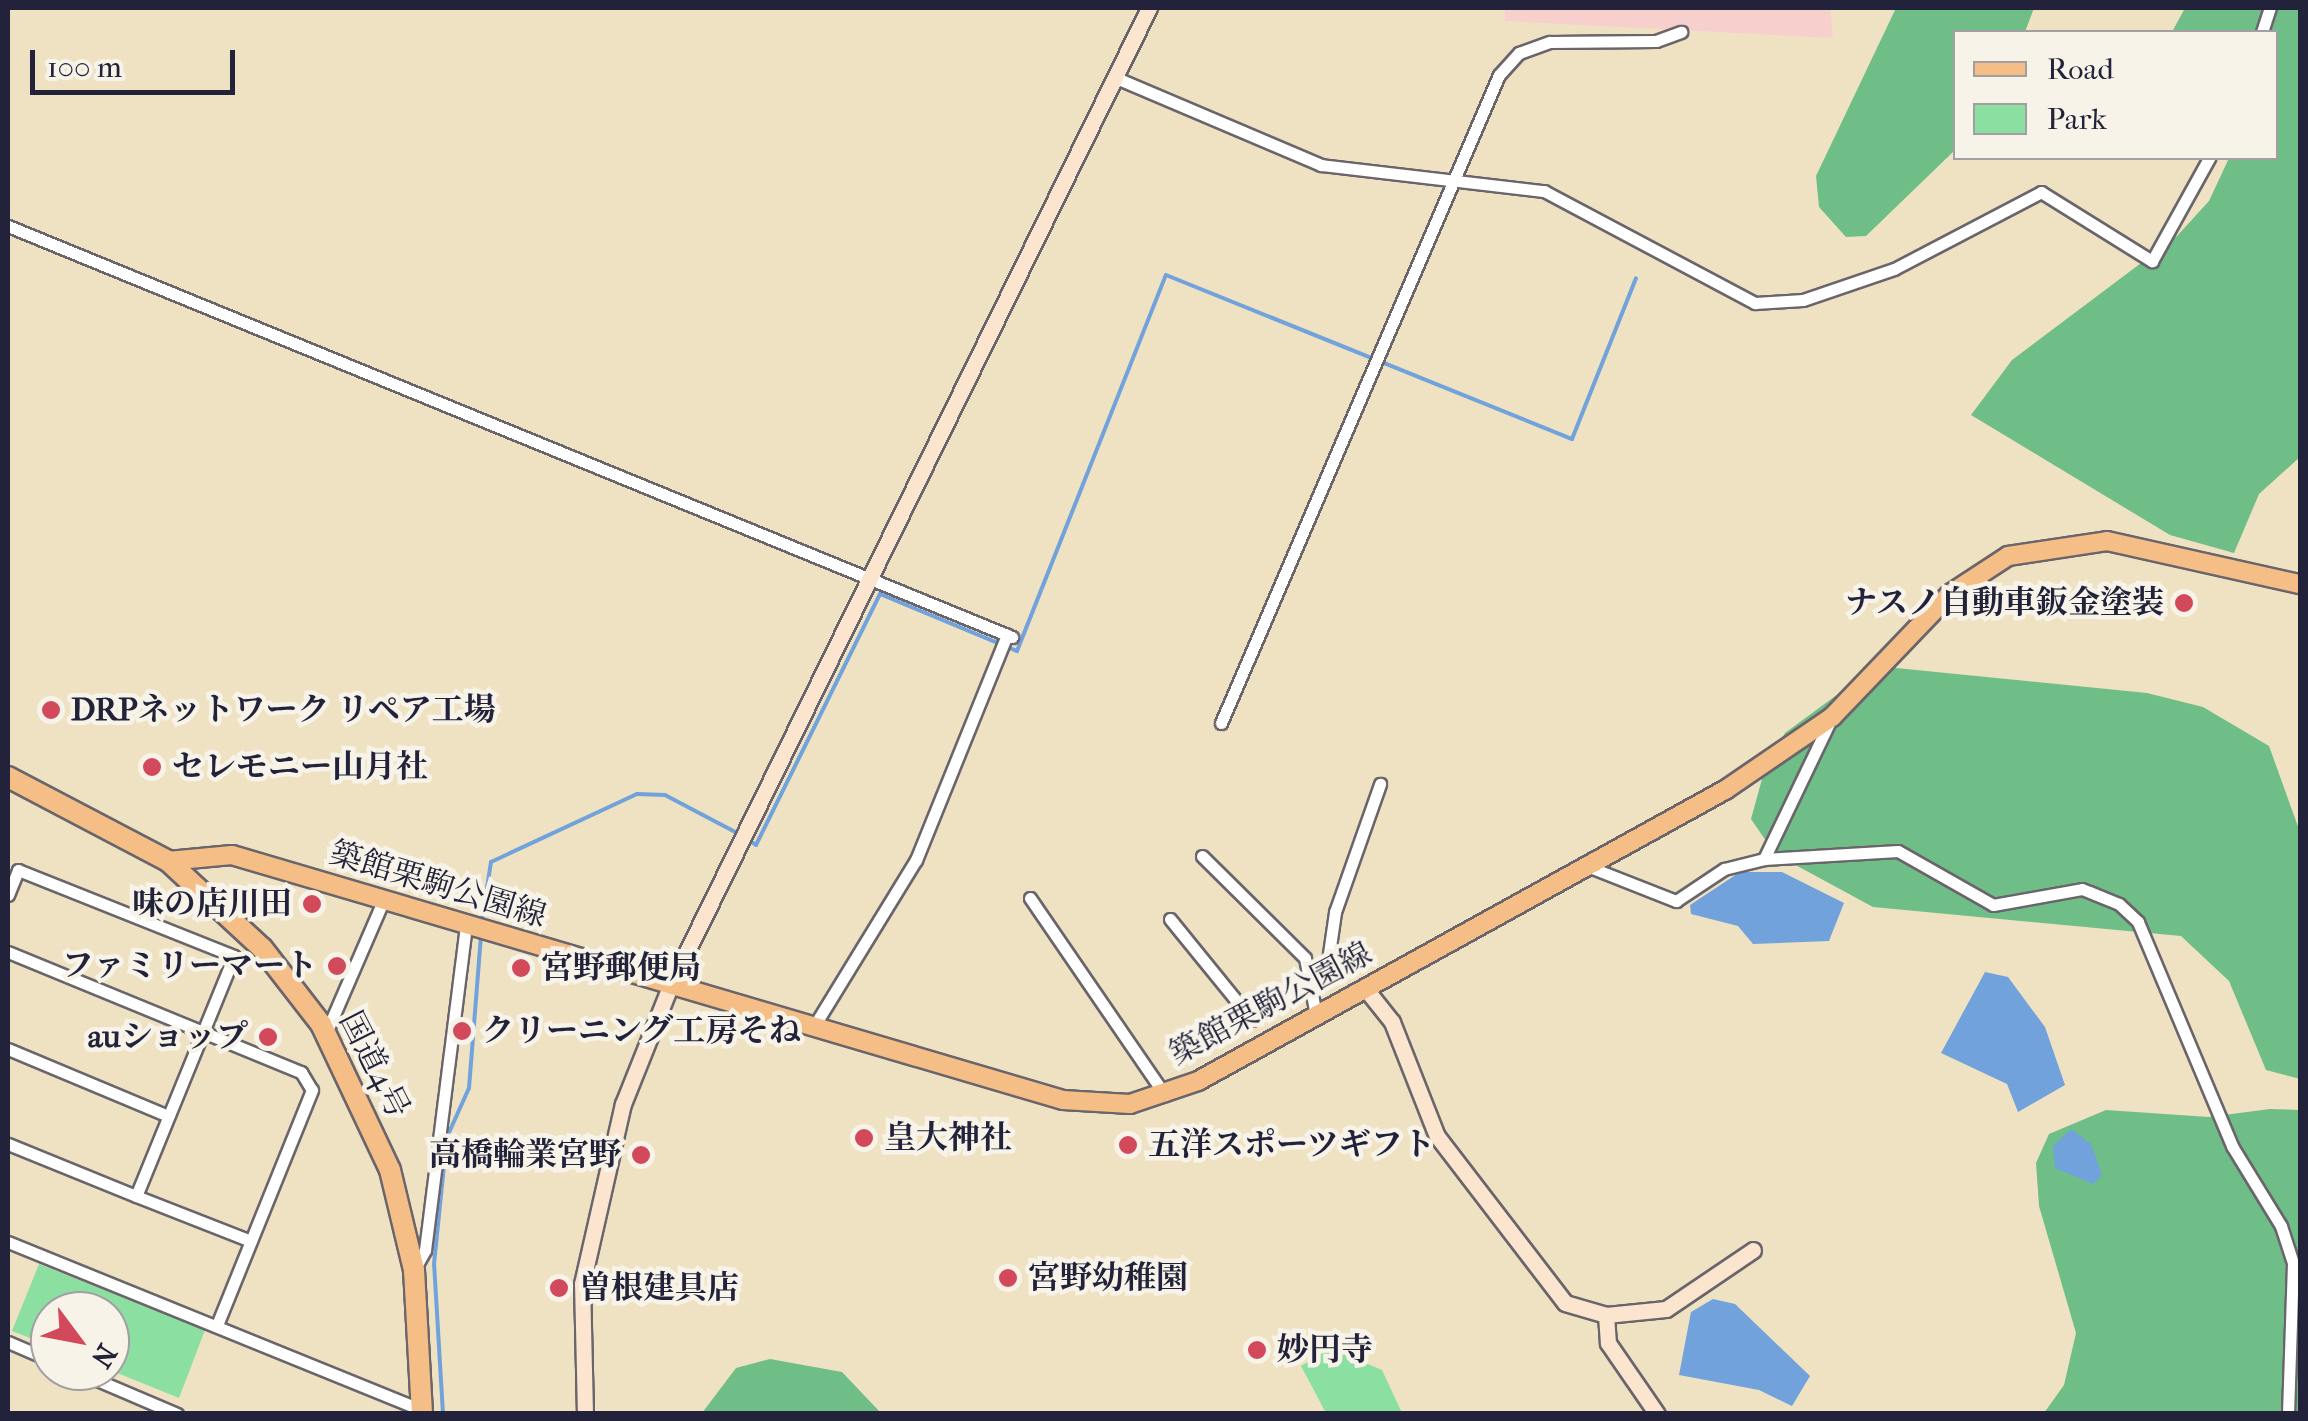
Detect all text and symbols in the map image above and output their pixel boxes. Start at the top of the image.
scale bar [35,30,240,92]
legend [1953,30,2278,160]
text: 100 m [47,50,122,85]
text: Road [2047,52,2114,87]
text: Park [2047,102,2107,137]
place label: ナスノ自動車鈑金塗装 [1844,584,2164,622]
marker: ナスノ自動車鈑金塗装 [2173,592,2195,614]
place label: DRPネットワーク リペア工場 [71,691,496,729]
marker: DRPネットワーク リペア工場 [40,699,62,721]
place label: セレモニー山月社 [172,748,428,786]
marker: セレモニー山月社 [141,756,163,778]
street label: 築館栗駒公園線 [325,834,551,936]
place label: 味の店川田 [132,885,292,923]
marker: 味の店川田 [301,893,323,915]
street label: 築館栗駒公園線 [1163,934,1379,1074]
place label: ファミリーマート [61,947,317,985]
place label: 宮野郵便局 [541,949,701,987]
marker: ファミリーマート [326,955,348,977]
marker: 宮野郵便局 [510,957,532,979]
street label: 国道4号 [331,1005,417,1125]
place label: クリーニング工房そね [482,1012,802,1050]
place label: auショップ [87,1018,248,1056]
marker: クリーニング工房そね [451,1020,473,1042]
marker: auショップ [257,1026,279,1048]
place label: 皇大神社 [884,1119,1012,1157]
place label: 五洋スポーツギフト [1148,1126,1436,1164]
marker: 皇大神社 [853,1127,875,1149]
marker: 五洋スポーツギフト [1117,1134,1139,1156]
place label: 高橋輪業宮野 [429,1136,621,1174]
marker: 高橋輪業宮野 [630,1144,652,1166]
place label: 宮野幼稚園 [1028,1259,1188,1297]
marker: 宮野幼稚園 [997,1267,1019,1289]
place label: 曽根建具店 [579,1269,739,1307]
marker: 曽根建具店 [548,1277,570,1299]
north arrow [30,1291,130,1391]
place label: 妙円寺 [1277,1331,1373,1369]
text: N [85,1338,124,1374]
marker: 妙円寺 [1246,1339,1268,1361]

